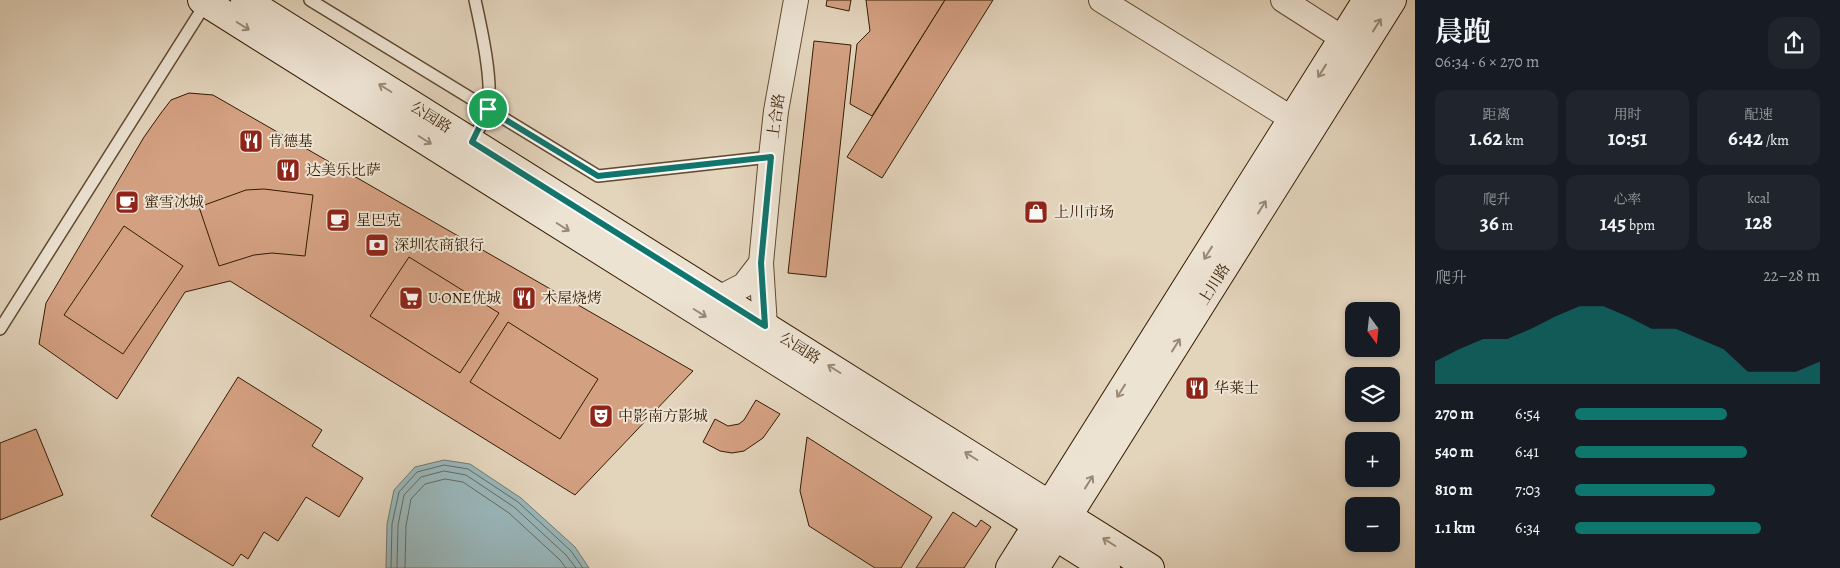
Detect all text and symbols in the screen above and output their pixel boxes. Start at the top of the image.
text: 晨跑 [1435,13,1491,51]
button: share [1768,17,1820,69]
one-way arrow [1372,19,1382,33]
one-way arrow [236,21,250,31]
text: 06:34 · 6 × 270 m [1435,51,1539,73]
one-way arrow [1317,64,1327,78]
one-way arrow [378,82,392,92]
pin [467,88,509,130]
street label: 上合路 [763,92,789,140]
icon: arrive [474,95,502,123]
street label: 公园路 [407,97,455,137]
text: 距离 [1483,105,1511,124]
text: 用时 [1614,105,1642,124]
text: 配速 [1745,105,1773,124]
text: 1.62 [1469,124,1502,152]
text: 10:51 [1608,124,1647,152]
text: 6:42 [1728,124,1763,152]
restaurant icon: 肯德基 [238,128,264,154]
place label: 肯德基 [268,131,313,151]
text: km [1502,131,1524,150]
text: /km [1763,131,1789,150]
one-way arrow [418,136,432,146]
restaurant icon: 达美乐比萨 [275,157,301,183]
place label: 达美乐比萨 [306,160,381,180]
cafe icon: 蜜雪冰城 [114,189,140,215]
text: kcal [1747,189,1770,208]
text: 爬升 [1483,190,1511,209]
text: 心率 [1614,190,1642,209]
place label: 蜜雪冰城 [144,192,204,212]
shop icon: 上川市场 [1023,199,1049,225]
one-way arrow [1257,200,1267,214]
place label: 上川市场 [1054,202,1114,222]
cafe icon: 星巴克 [325,207,351,233]
text: 128 [1745,208,1772,236]
text: 36 [1480,209,1499,237]
text: 145 [1600,209,1626,237]
place label: 星巴克 [356,210,401,230]
text: m [1499,216,1513,235]
text: bpm [1626,216,1655,235]
one-way arrow [555,222,569,232]
bank icon: 深圳农商银行 [364,232,390,258]
place label: 深圳农商银行 [394,235,484,255]
one-way arrow [1202,246,1213,260]
street label: 上川路 [1194,260,1234,308]
text: 22–28 m [1763,265,1820,287]
text: 爬升 [1435,267,1467,289]
supermarket icon: U·ONE优城 [398,285,424,311]
restaurant icon: 木屋烧烤 [511,285,537,311]
place label: U·ONE优城 [428,288,501,308]
place label: 木屋烧烤 [542,288,602,308]
north arrow [1345,302,1400,358]
map controls [1345,302,1400,552]
one-way arrow [693,309,707,319]
street label: 公园路 [776,328,824,368]
one-way arrow [1171,338,1181,352]
one-way arrow [827,364,841,374]
button: layers [1345,367,1400,422]
restaurant icon: 华莱士 [1184,375,1210,401]
place label: 华莱士 [1214,378,1259,398]
one-way arrow [1116,383,1126,397]
theatre icon: 中影南方影城 [588,403,614,429]
text: 270 m [1435,403,1474,425]
text: 6:54 [1515,403,1540,425]
place label: 中影南方影城 [618,406,708,426]
button: + [1345,432,1400,487]
text: 540 m [1435,441,1474,463]
text: 6:41 [1515,441,1539,463]
one-way arrow [965,450,979,460]
one-way arrow [1085,476,1095,490]
text: 810 m [1435,479,1473,501]
text: 7:03 [1515,479,1541,501]
button: − [1345,497,1400,552]
text: 1.1 km [1435,517,1475,539]
text: 6:34 [1515,517,1540,539]
one-way arrow [1102,537,1116,547]

